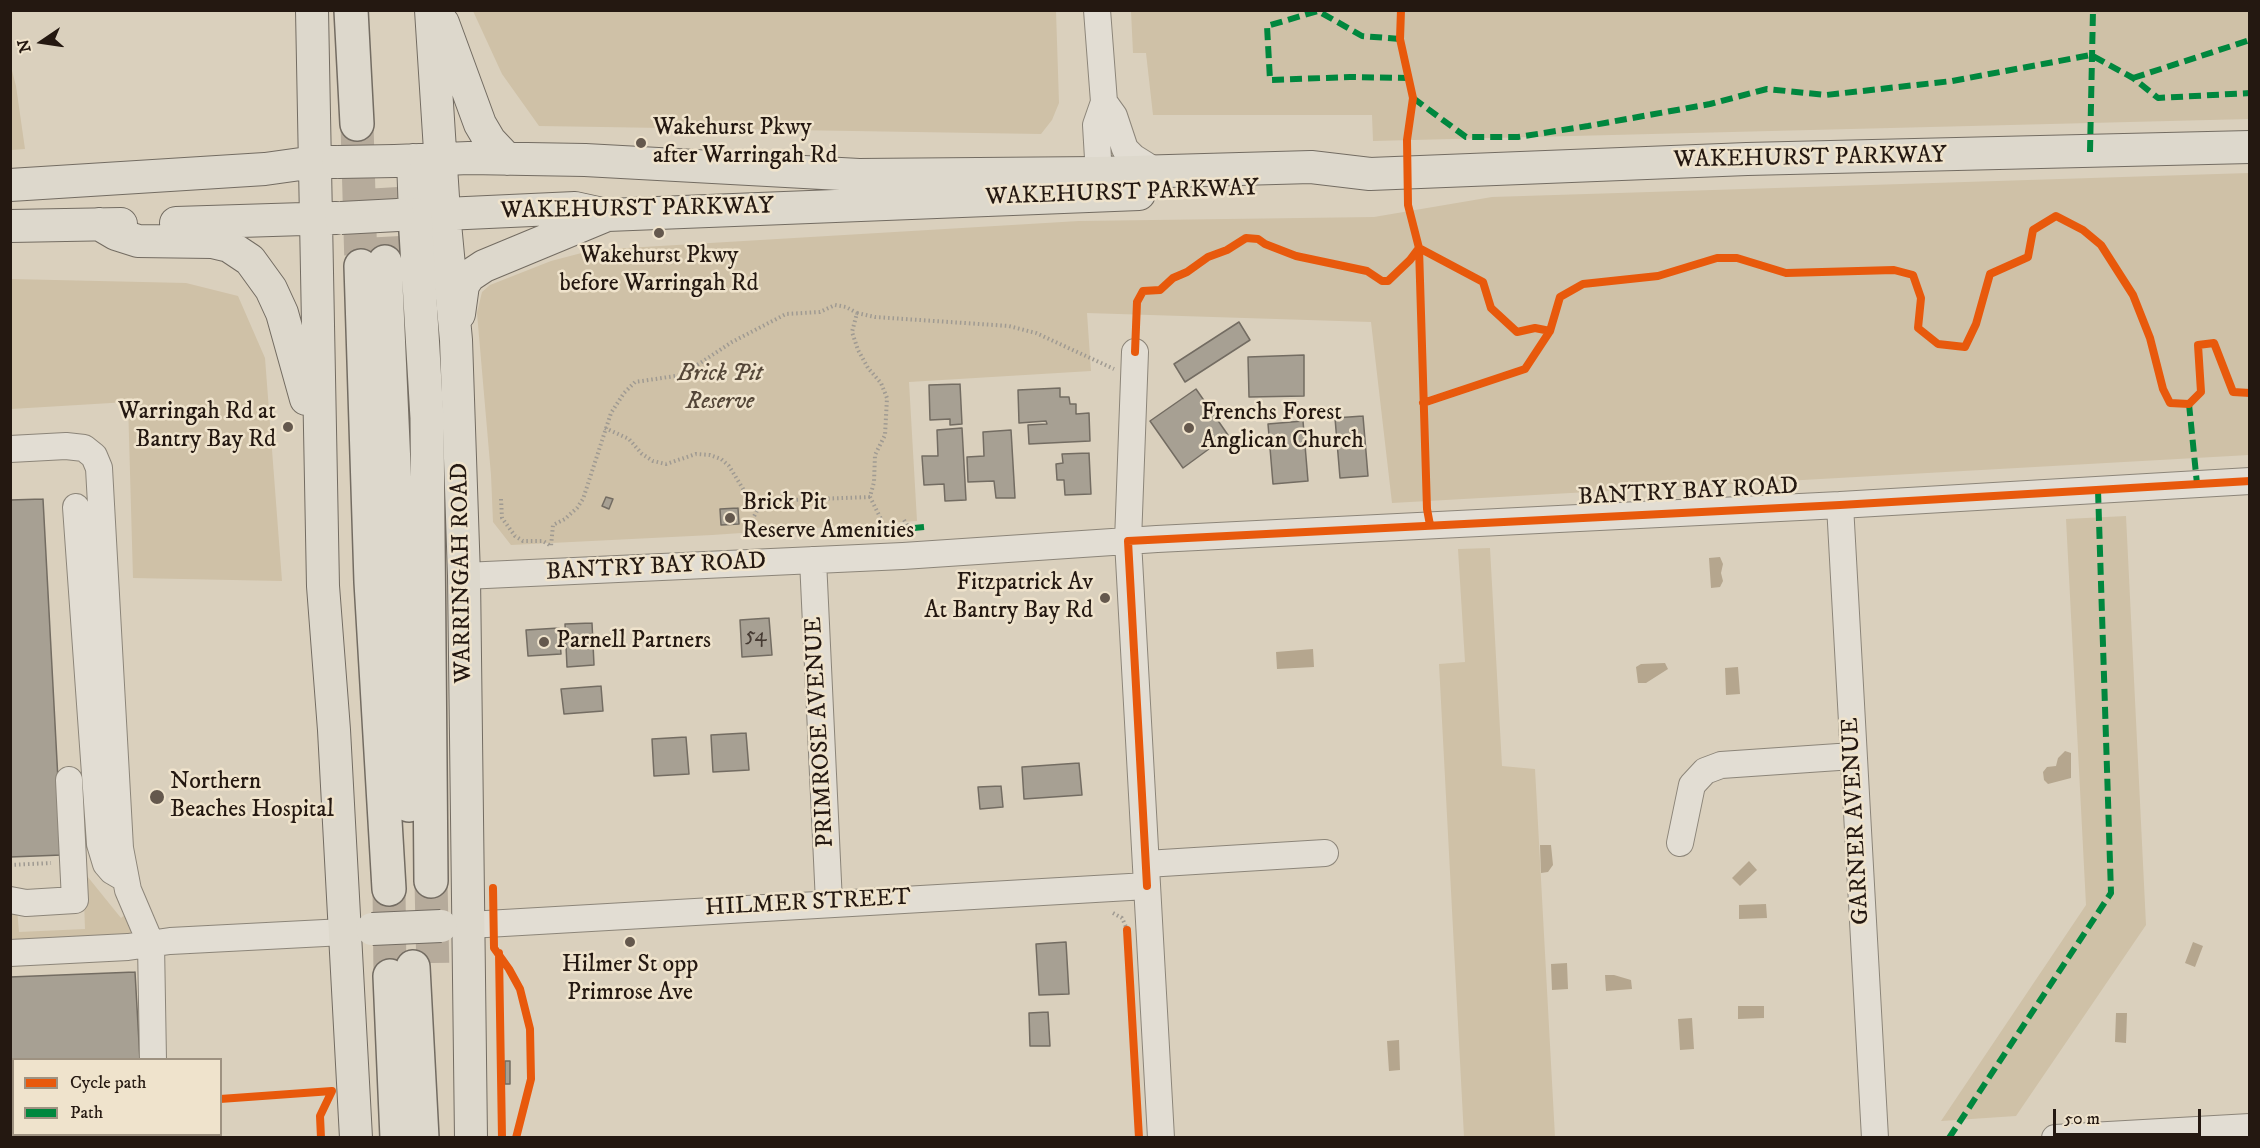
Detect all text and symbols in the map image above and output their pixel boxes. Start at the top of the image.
north arrow [12,12,72,72]
text: N [13,37,36,55]
place label: Wakehurst Pkwy after Warringah Rd [653,115,837,171]
marker: Wakehurst Pkwy after Warringah Rd [634,136,648,150]
street label: WAKEHURST PARKWAY [1673,142,1947,176]
street label: WAKEHURST PARKWAY [985,175,1259,213]
street label: WAKEHURST PARKWAY [500,193,774,227]
marker: Wakehurst Pkwy before Warringah Rd [652,226,666,240]
place label: Wakehurst Pkwy before Warringah Rd [559,243,759,299]
park label: Brick Pit Reserve [677,361,763,417]
place label: Warringah Rd at Bantry Bay Rd [118,399,276,455]
place label: Frenchs Forest Anglican Church [1201,400,1364,456]
marker: Warringah Rd at Bantry Bay Rd [281,420,295,434]
marker: Frenchs Forest Anglican Church [1182,421,1196,435]
street label: WARRINGAH ROAD [447,462,479,684]
street label: BANTRY BAY ROAD [1577,473,1799,513]
place label: Brick Pit Reserve Amenities [742,490,914,546]
marker: Brick Pit Reserve Amenities [723,511,737,525]
street label: BANTRY BAY ROAD [545,548,767,588]
place label: Fitzpatrick Av At Bantry Bay Rd [924,570,1093,626]
marker: Fitzpatrick Av At Bantry Bay Rd [1098,591,1112,605]
street label: PRIMROSE AVENUE [801,616,841,848]
house number: 54 [745,624,767,650]
place label: Parnell Partners [556,628,711,656]
marker: Parnell Partners [537,635,551,649]
street label: GARNER AVENUE [1837,716,1877,926]
place label: Northern Beaches Hospital [170,769,334,825]
marker: Northern Beaches Hospital [148,788,166,806]
street label: HILMER STREET [704,884,912,924]
marker: Hilmer St opp Primrose Ave [623,935,637,949]
place label: Hilmer St opp Primrose Ave [562,952,698,1008]
legend [12,1058,222,1136]
text: Cycle path [70,1072,147,1094]
scale bar [2056,1097,2204,1135]
text: Path [70,1102,103,1124]
text: 50 m [2064,1108,2100,1130]

